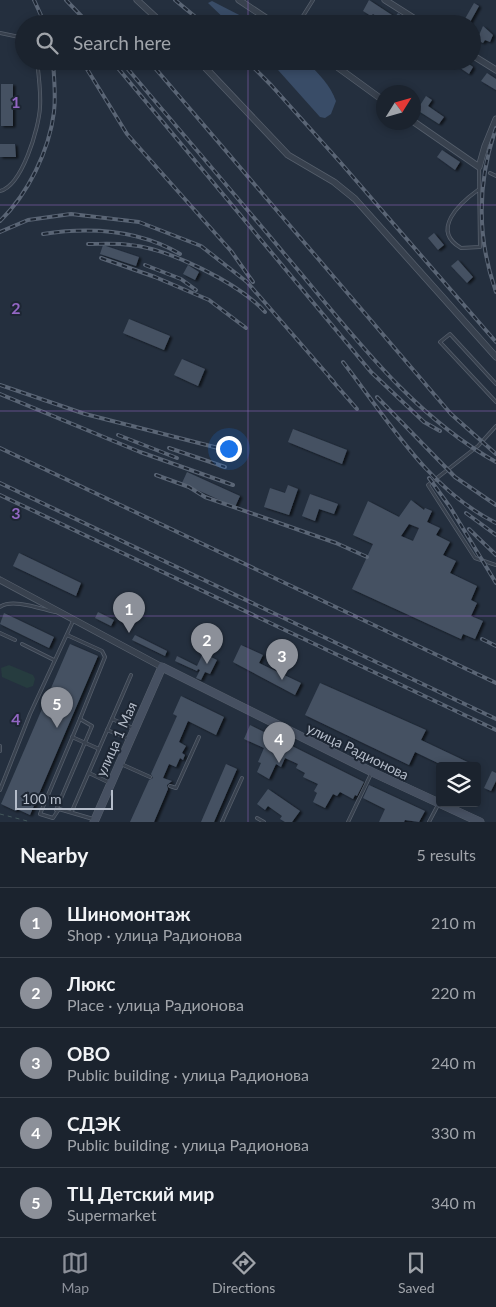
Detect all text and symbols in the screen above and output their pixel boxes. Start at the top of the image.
search box [15,15,481,70]
icon: search [33,29,61,57]
text: Search here [73,31,171,54]
north arrow [376,85,421,130]
text: 1 [11,92,21,111]
text: 2 [11,298,21,317]
your location [216,436,242,462]
text: 3 [11,503,21,522]
pin: 1 [113,592,145,633]
pin: 2 [191,623,223,664]
pin: 3 [266,639,298,680]
pin: 5 [41,687,73,728]
street label: улица 1 Мая [92,699,140,779]
text: 4 [11,709,21,728]
street label: улица Радионова [304,719,412,783]
pin: 4 [263,722,295,763]
map controls [436,762,481,807]
button: layers [436,762,481,807]
scale bar [15,787,112,810]
text: 100 m [22,790,61,807]
text: Nearby [20,842,88,867]
text: 5 results [416,845,476,864]
text: Шиномонтаж [67,902,191,925]
text: 1 [31,913,41,932]
text: 210 m [431,913,476,932]
text: Shop · улица Радионова [67,925,242,944]
text: Люкс [67,972,115,995]
text: 2 [31,983,41,1002]
text: 220 m [431,983,476,1002]
text: Place · улица Радионова [67,995,244,1014]
text: OBO [67,1042,110,1065]
text: 3 [31,1053,41,1072]
text: 240 m [431,1053,476,1072]
text: Public building · улица Радионова [67,1065,309,1084]
text: СДЭК [67,1112,121,1135]
text: 4 [31,1123,41,1142]
text: 330 m [431,1123,476,1142]
text: Public building · улица Радионова [67,1135,309,1154]
text: ТЦ Детский мир [67,1182,214,1205]
text: 5 [31,1193,41,1212]
text: 340 m [431,1193,476,1212]
text: Supermarket [67,1205,156,1224]
tab: Map [61,1249,89,1296]
tab: Directions [212,1249,275,1296]
tab: Saved [398,1249,435,1296]

